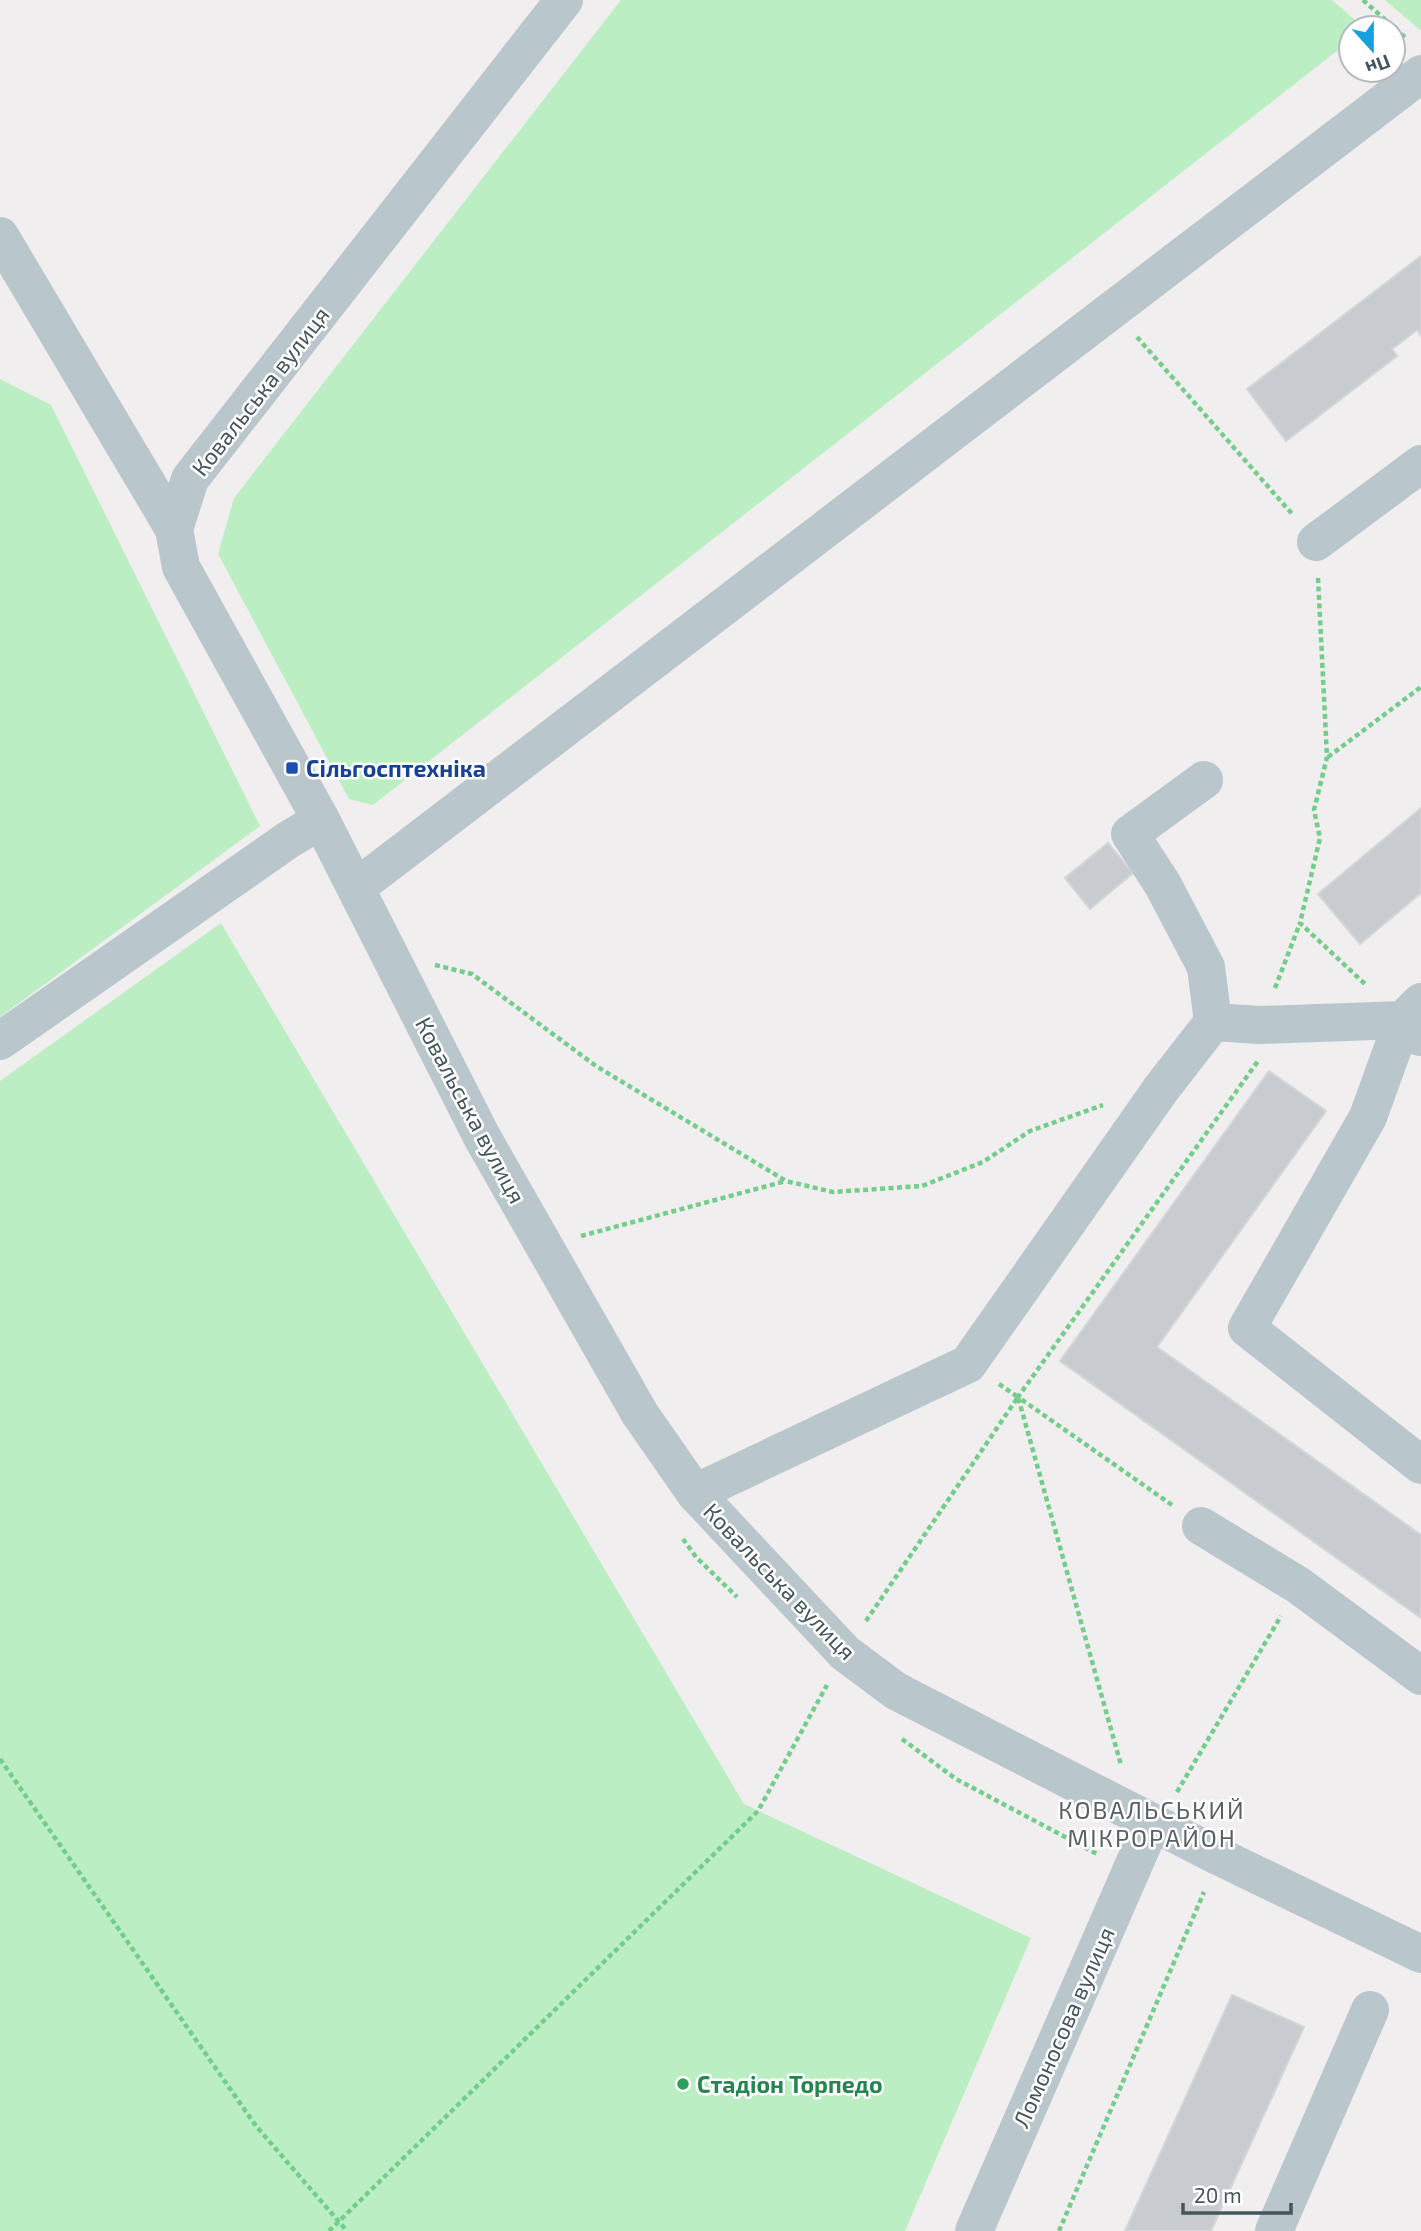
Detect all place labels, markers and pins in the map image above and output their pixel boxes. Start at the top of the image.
place label: Сільгосптехніка [306,754,486,782]
marker: Сільгосптехніка [284,760,300,776]
place label: Стадіон Торпедо [697,2070,883,2098]
marker: Стадіон Торпедо [675,2076,691,2092]

